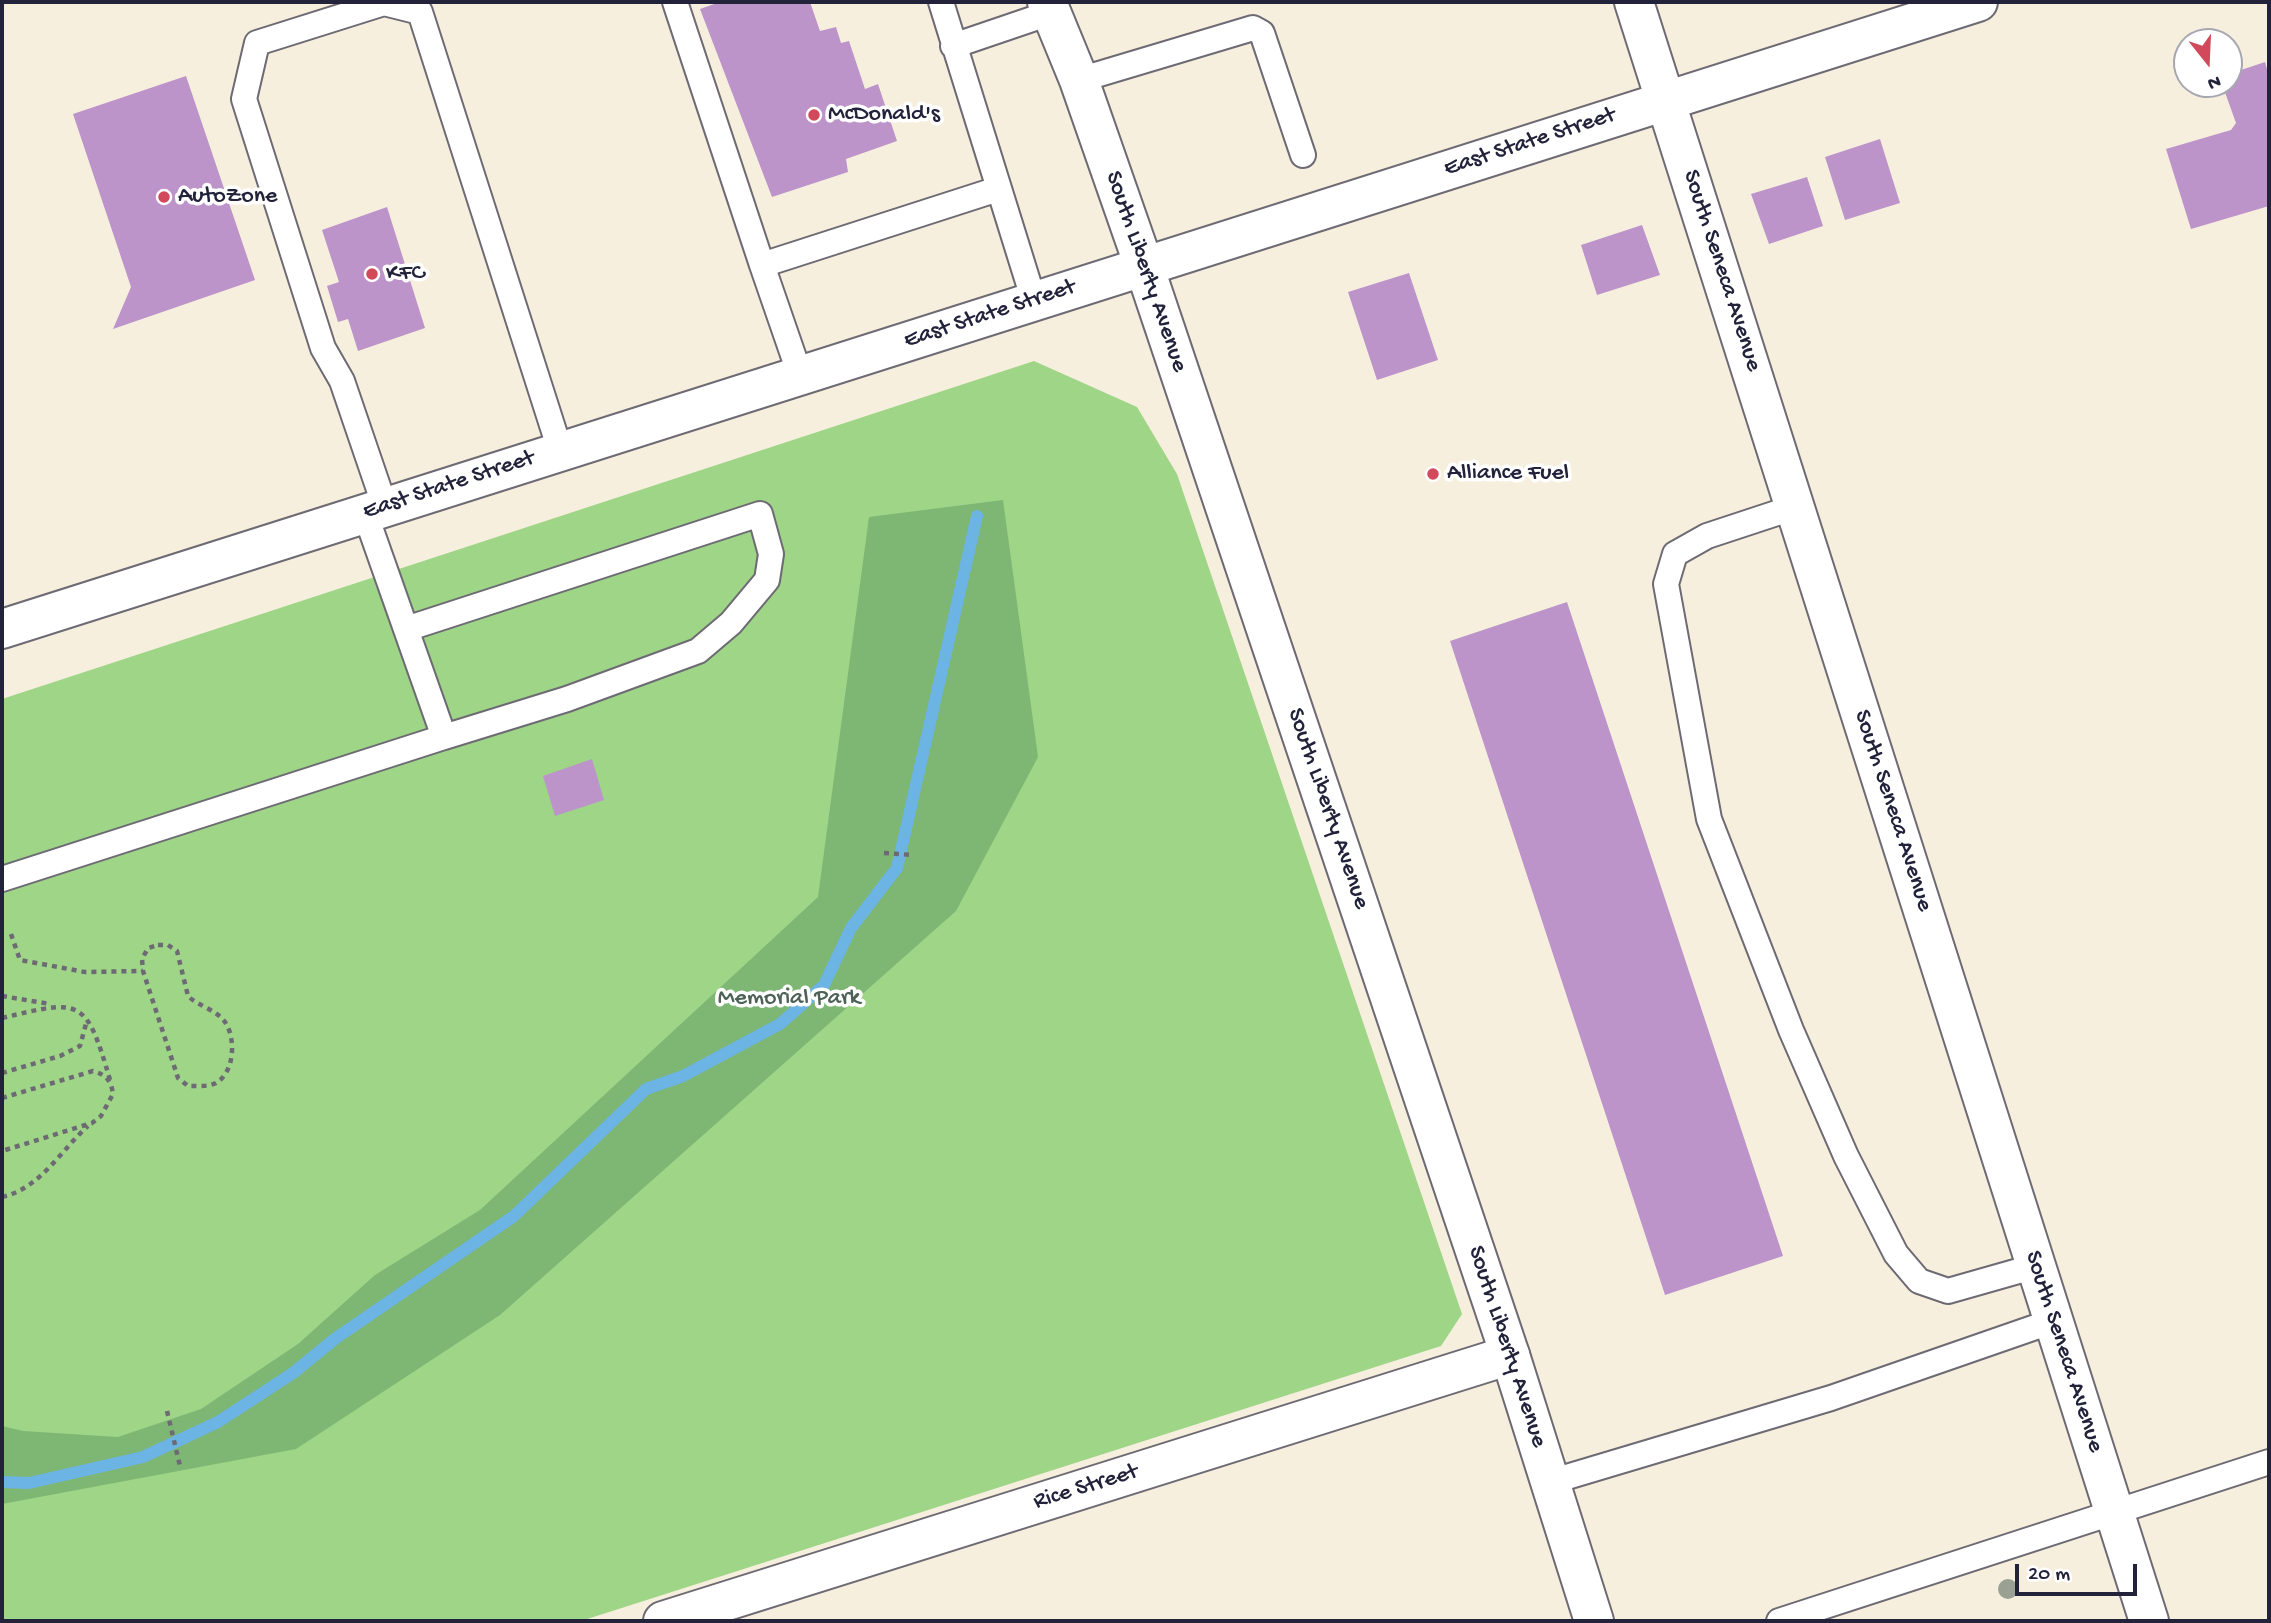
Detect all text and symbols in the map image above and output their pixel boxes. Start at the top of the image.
north arrow [2173,28,2243,98]
text: N [2205,69,2223,94]
place label: McDonald's [828,101,940,129]
street label: East State Street [1441,102,1619,184]
marker: McDonald's [806,107,822,123]
street label: South Seneca Avenue [1675,167,1767,375]
street label: South Liberty Avenue [1097,168,1193,376]
place label: AutoZone [178,183,277,211]
marker: AutoZone [156,189,172,205]
place label: KFC [386,260,425,288]
marker: KFC [364,266,380,282]
street label: East State Street [901,274,1079,356]
street label: East State Street [360,445,538,527]
place label: Alliance Fuel [1447,460,1569,488]
marker: Alliance Fuel [1425,466,1441,482]
street label: South Liberty Avenue [1279,705,1375,913]
street label: South Seneca Avenue [1846,707,1938,915]
park label: Memorial Park [718,985,860,1013]
street label: South Liberty Avenue [1460,1243,1552,1451]
street label: South Seneca Avenue [2017,1248,2109,1456]
street label: Rice Street [1030,1458,1142,1518]
scale bar [2019,1550,2142,1594]
text: 20 m [2028,1563,2070,1588]

